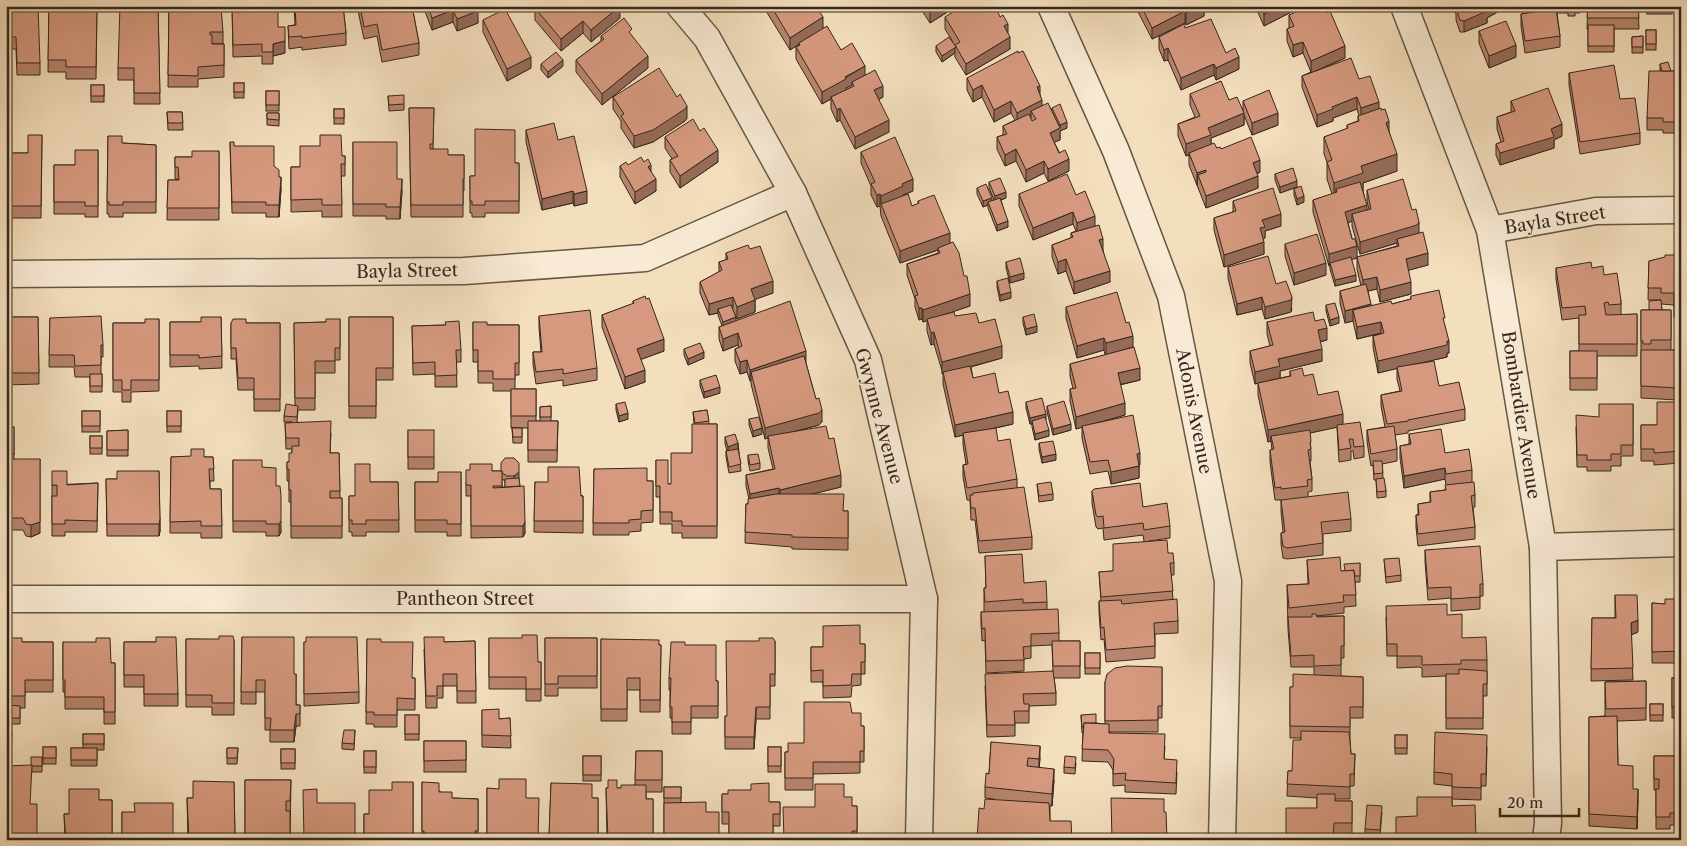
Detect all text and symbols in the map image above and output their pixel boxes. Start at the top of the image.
street label: Bayla Street [1503,201,1608,239]
street label: Bayla Street [356,259,459,283]
street label: Bombardier Avenue [1497,329,1545,501]
street label: Adonis Avenue [1171,345,1217,476]
street label: Gwynne Avenue [850,346,908,486]
street label: Pantheon Street [396,588,535,610]
scale bar [1500,786,1578,818]
text: 20 m [1507,793,1543,812]

